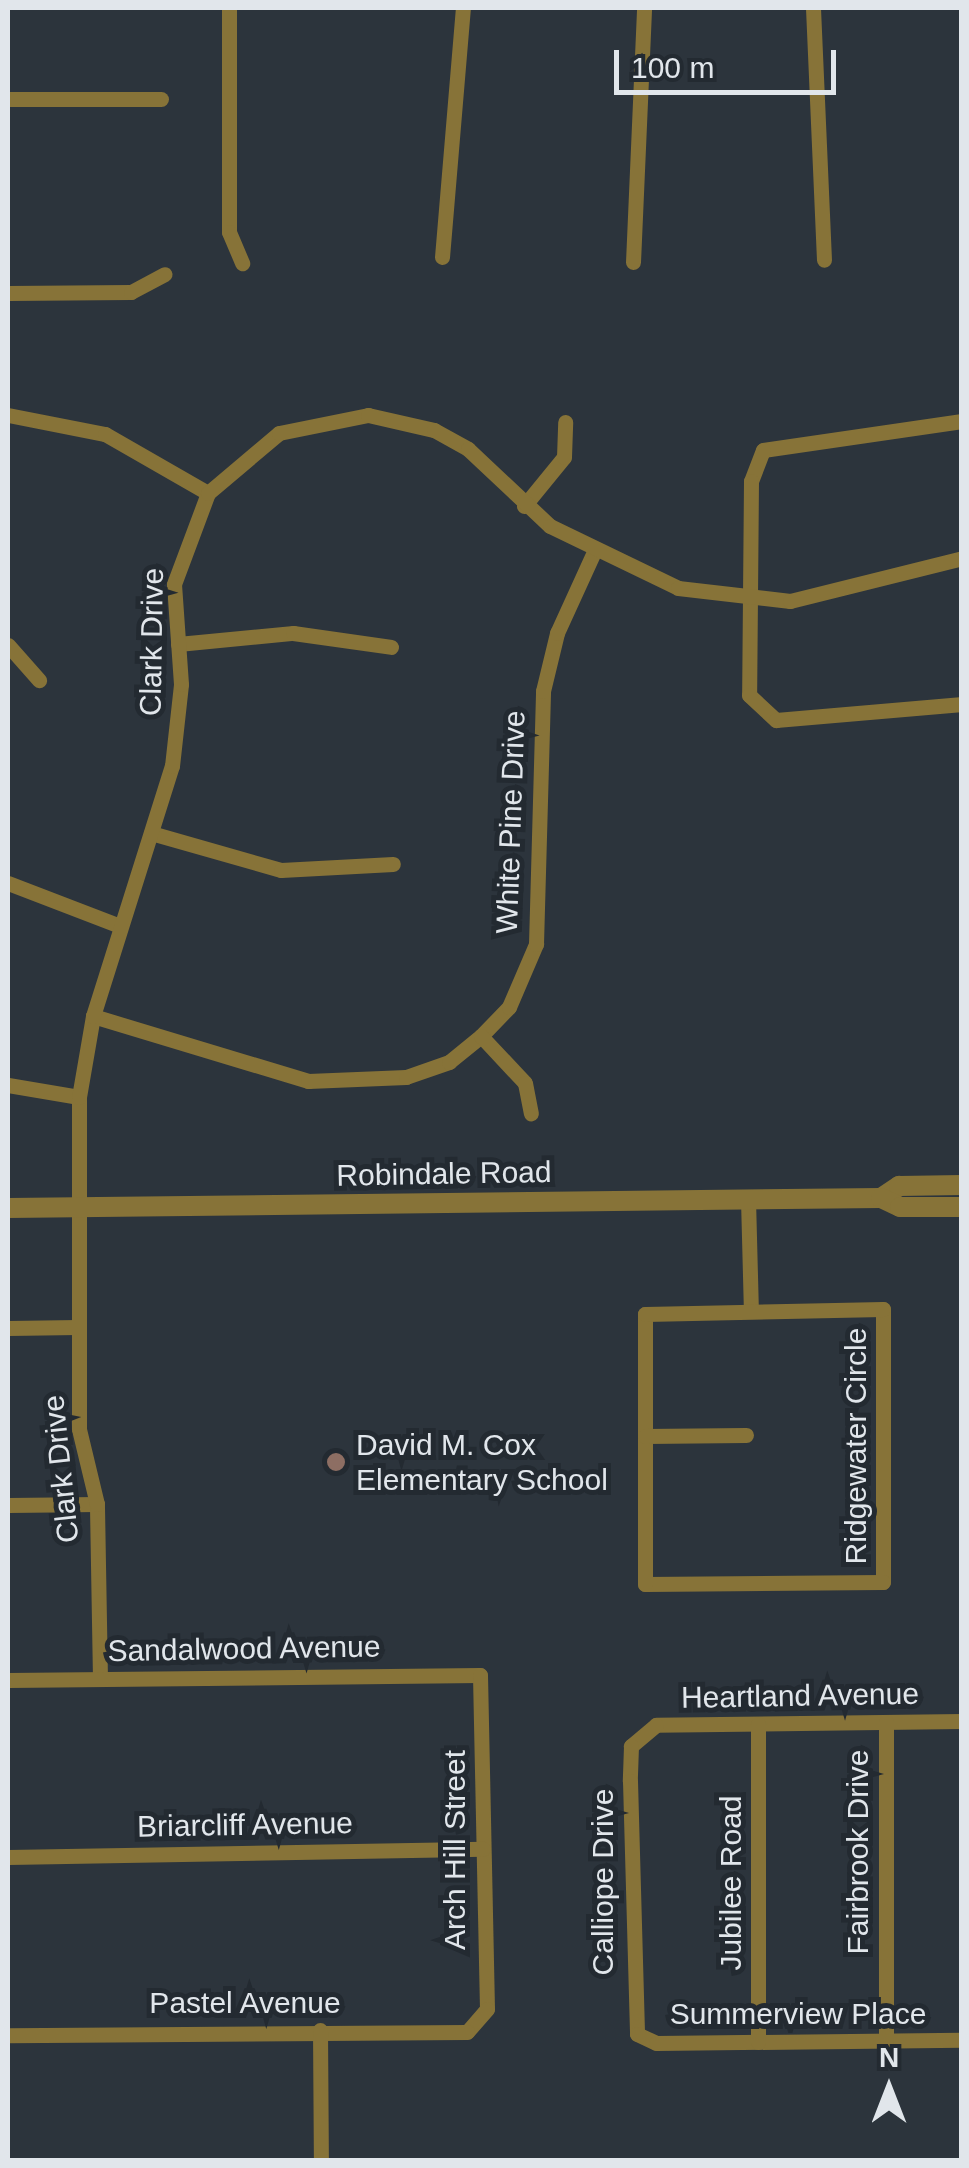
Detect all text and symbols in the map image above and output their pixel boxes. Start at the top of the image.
scale bar [619,30,842,92]
text: 100 m [631,51,714,84]
street label: Clark Drive [133,568,171,716]
street label: White Pine Drive [489,710,533,934]
street label: Robindale Road [336,1154,552,1194]
street label: Ridgewater Circle [838,1328,874,1564]
street label: Clark Drive [35,1393,87,1545]
place label: David M. Cox Elementary School [356,1427,608,1498]
marker: David M. Cox Elementary School [325,1451,347,1473]
street label: Sandalwood Avenue [106,1629,382,1669]
street label: Heartland Avenue [680,1676,920,1716]
street label: Fairbrook Drive [840,1749,876,1955]
street label: Arch Hill Street [437,1750,473,1950]
street label: Calliope Drive [585,1789,621,1975]
street label: Jubilee Road [713,1795,749,1971]
street label: Briarcliff Avenue [136,1805,354,1845]
street label: Pastel Avenue [149,1985,341,2021]
street label: Summerview Place [670,1996,926,2032]
north arrow [839,2038,939,2138]
text: N [879,2042,899,2073]

